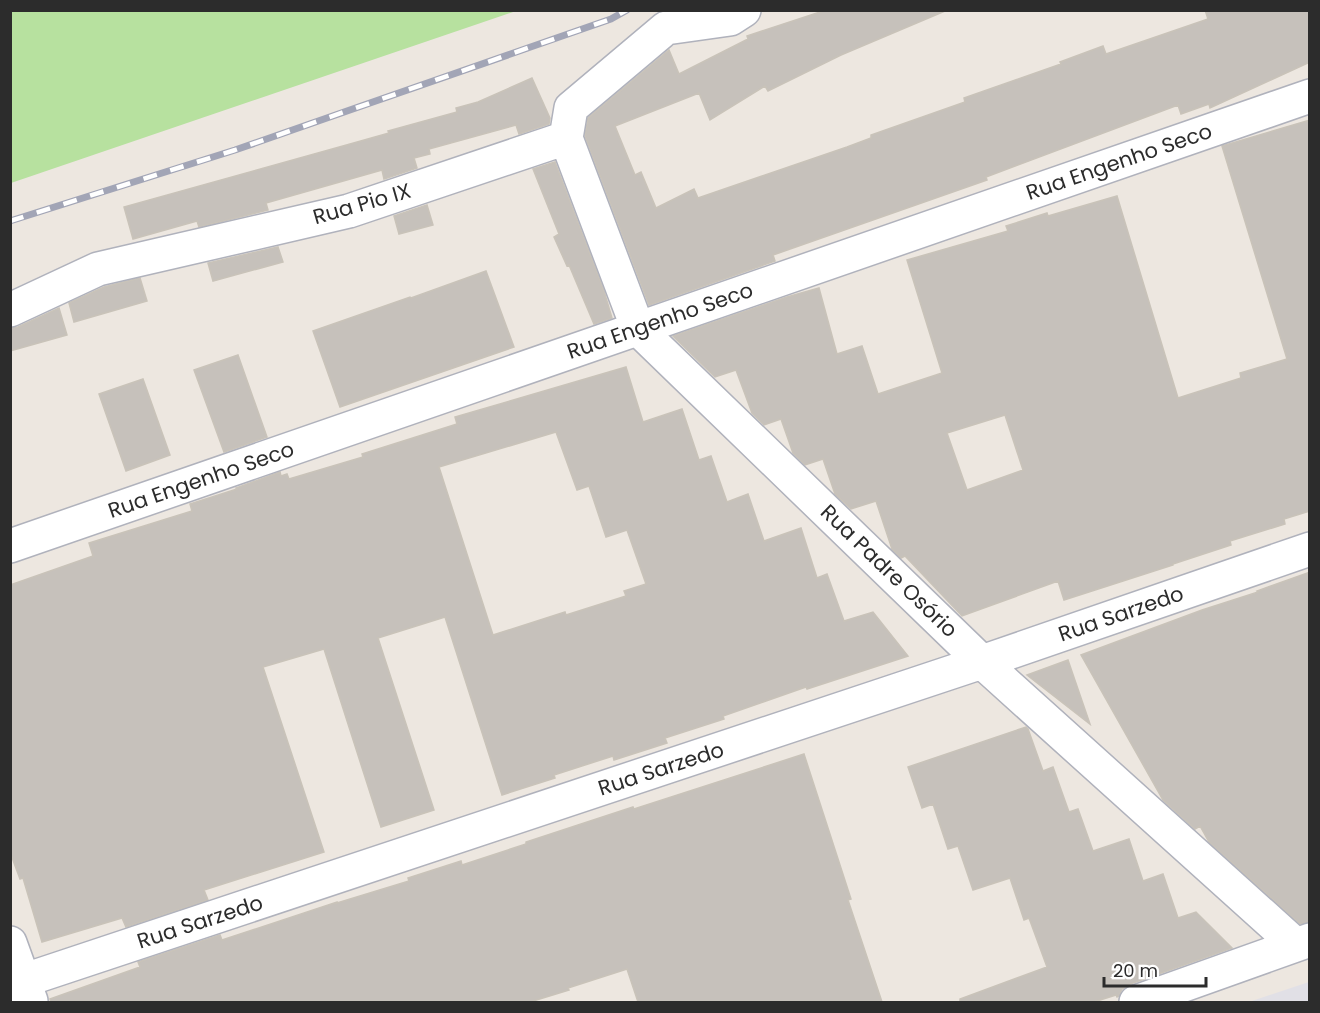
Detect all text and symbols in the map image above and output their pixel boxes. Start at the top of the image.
street label: Rua Engenho Seco [1022,116,1216,207]
street label: Rua Pio IX [310,176,414,231]
street label: Rua Engenho Seco [563,275,757,366]
street label: Rua Engenho Seco [104,434,298,525]
street label: Rua Padre Osório [814,498,964,644]
street label: Rua Sarzedo [1054,579,1187,648]
street label: Rua Sarzedo [594,735,727,802]
street label: Rua Sarzedo [133,888,266,955]
scale bar [1104,950,1206,988]
text: 20 m [1113,958,1158,983]

